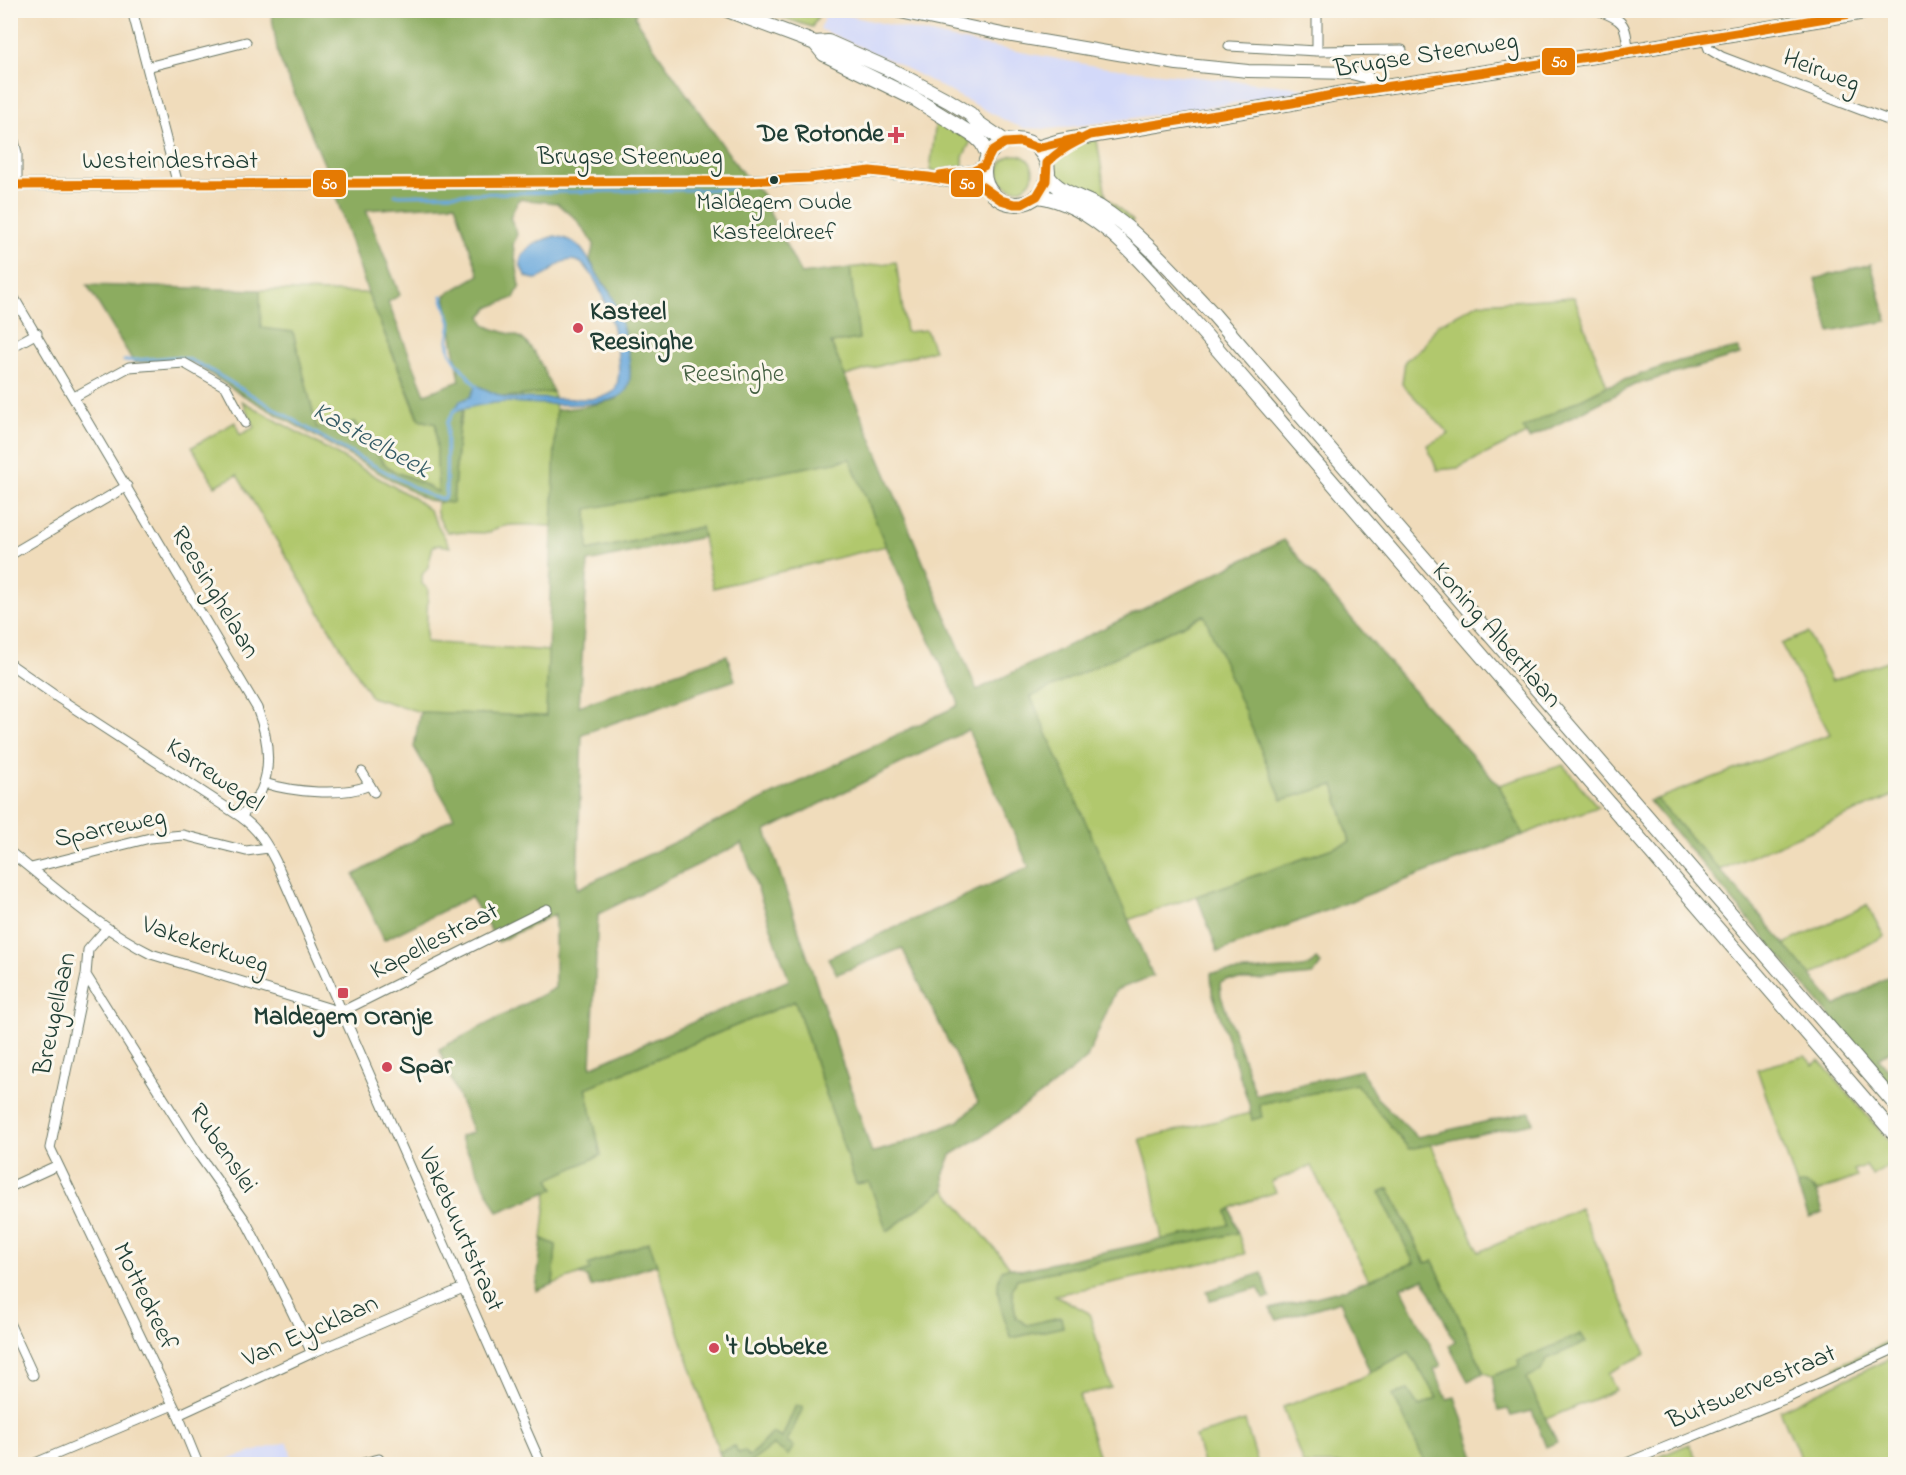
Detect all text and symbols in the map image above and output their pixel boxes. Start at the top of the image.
street label: Brugse Steenweg [1330,23,1521,89]
street label: Heirweg [1777,40,1865,104]
line badge: 50 [1541,47,1576,76]
text: 50 [1551,51,1567,75]
place label: De Rotonde [757,116,885,154]
marker: De Rotonde [889,128,903,142]
street label: Brugse Steenweg [536,139,723,177]
street label: Westeindestraat [82,143,258,181]
line badge: 50 [312,169,347,198]
line badge: 50 [950,169,984,198]
text: 50 [321,173,337,197]
text: 50 [959,173,975,197]
marker: Maldegem Oude Kasteeldreef [768,174,780,186]
place label: Maldegem Oude Kasteeldreef [696,186,852,251]
place label: Kasteel Reesinghe [590,294,694,363]
marker: Kasteel Reesinghe [571,321,585,335]
park label: Reesinghe [681,356,785,394]
water label: Kasteelbeek [305,393,438,490]
street label: Reesinghelaan [160,520,268,666]
street label: Koning Albertlaan [1422,555,1570,717]
street label: Karrewegel [157,729,271,823]
street label: Sparreweg [51,799,169,859]
street label: Kapellestraat [364,893,506,991]
street label: Vakekerkweg [135,906,274,985]
street label: Breugellaan [24,949,88,1080]
marker: Maldegem Oranje [336,986,350,1000]
place label: Maldegem Oranje [253,999,434,1038]
place label: Spar [399,1048,453,1086]
marker: Spar [380,1060,394,1074]
street label: Rubenslei [178,1096,266,1202]
street label: Vakebuurtstraat [406,1141,513,1318]
street label: Mottedreef [101,1236,187,1358]
street label: Van Eycklaan [236,1285,385,1379]
place label: 't Lobbeke [726,1329,829,1367]
street label: Butswervestraat [1661,1335,1843,1441]
marker: 't Lobbeke [707,1341,721,1355]

